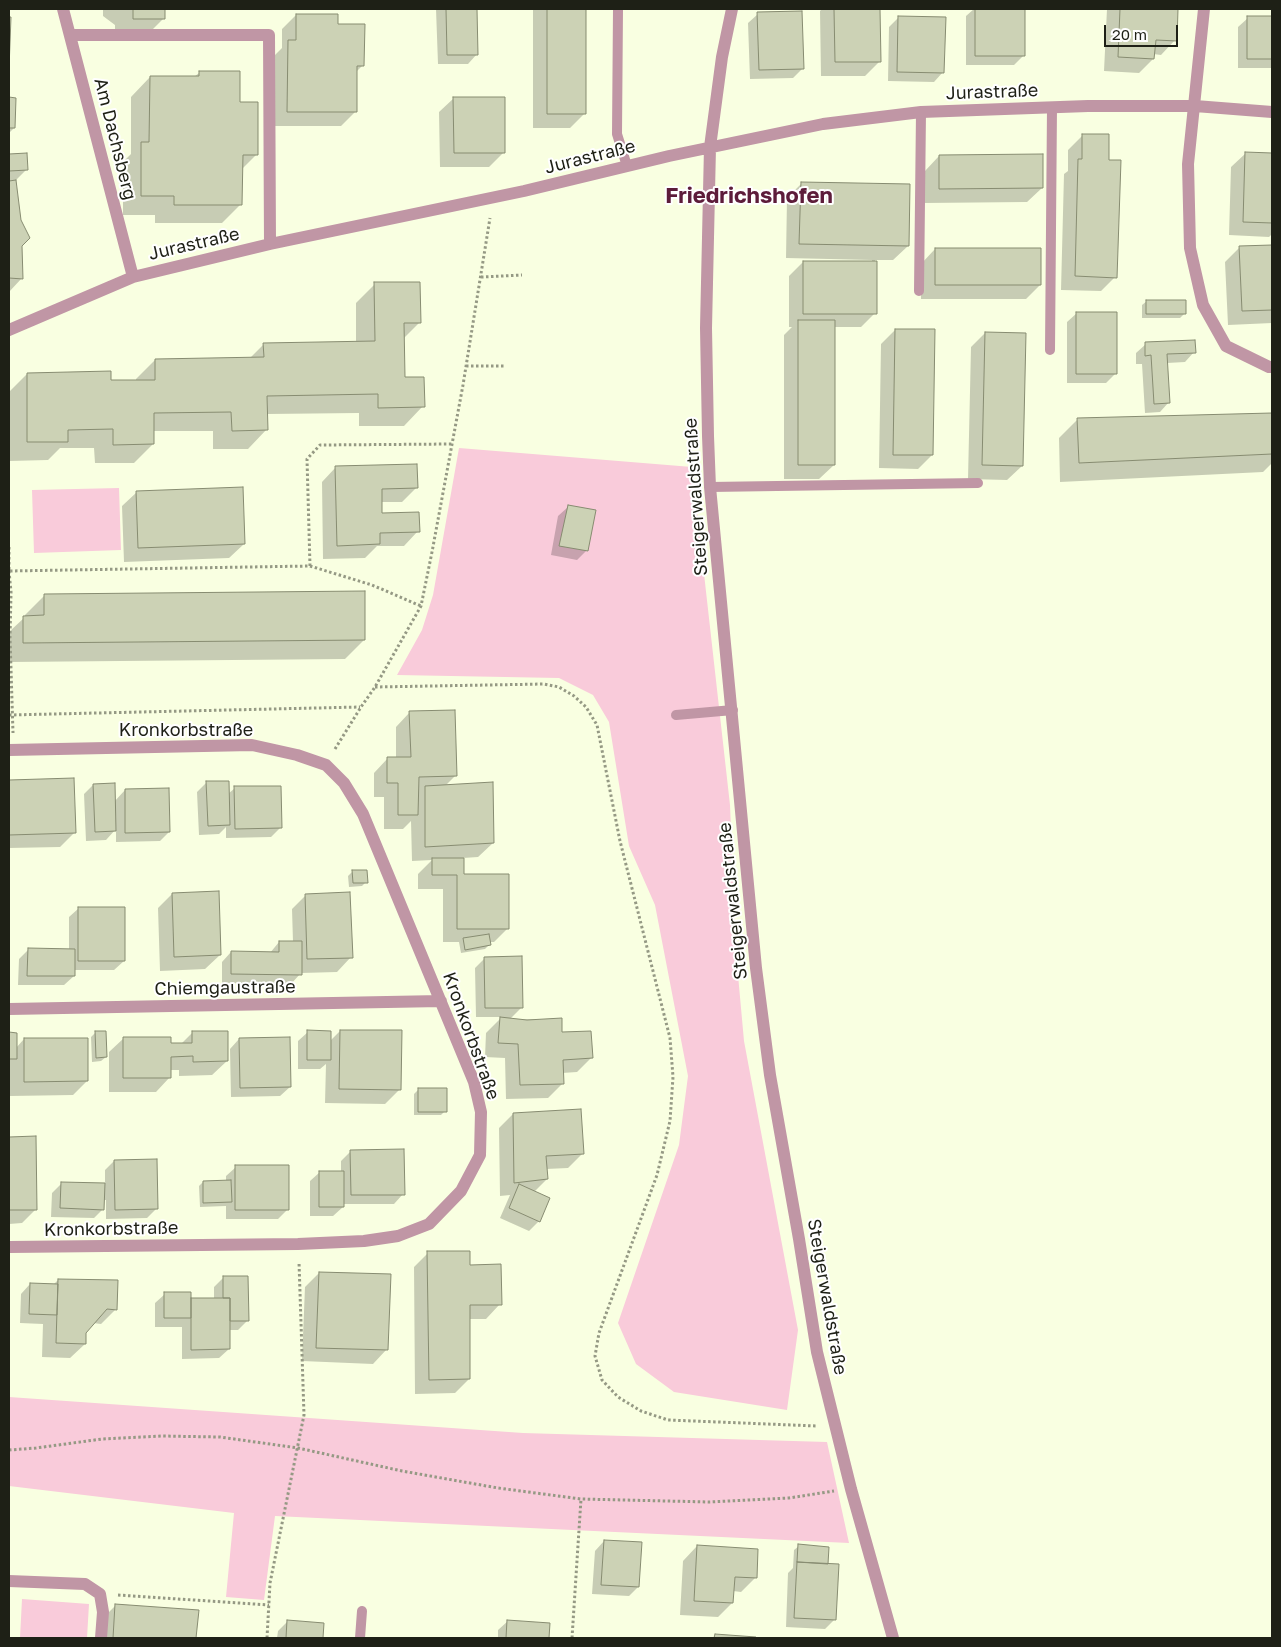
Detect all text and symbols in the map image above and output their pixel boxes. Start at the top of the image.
scale bar [1106,15,1180,47]
text: 20 m [1112,25,1147,43]
street label: Am Dachsberg [89,76,141,202]
street label: Jurastraße [945,80,1039,104]
street label: Jurastraße [543,135,637,179]
district label: Friedrichshofen [665,183,833,209]
street label: Jurastraße [146,223,242,265]
street label: Steigerwaldstraße [680,417,712,577]
street label: Kronkorbstraße [119,719,253,741]
street label: Steigerwaldstraße [714,821,752,981]
street label: Kronkorbstraße [438,969,504,1103]
street label: Chiemgaustraße [154,976,296,1000]
street label: Kronkorbstraße [44,1217,178,1241]
street label: Steigerwaldstraße [803,1217,851,1377]

